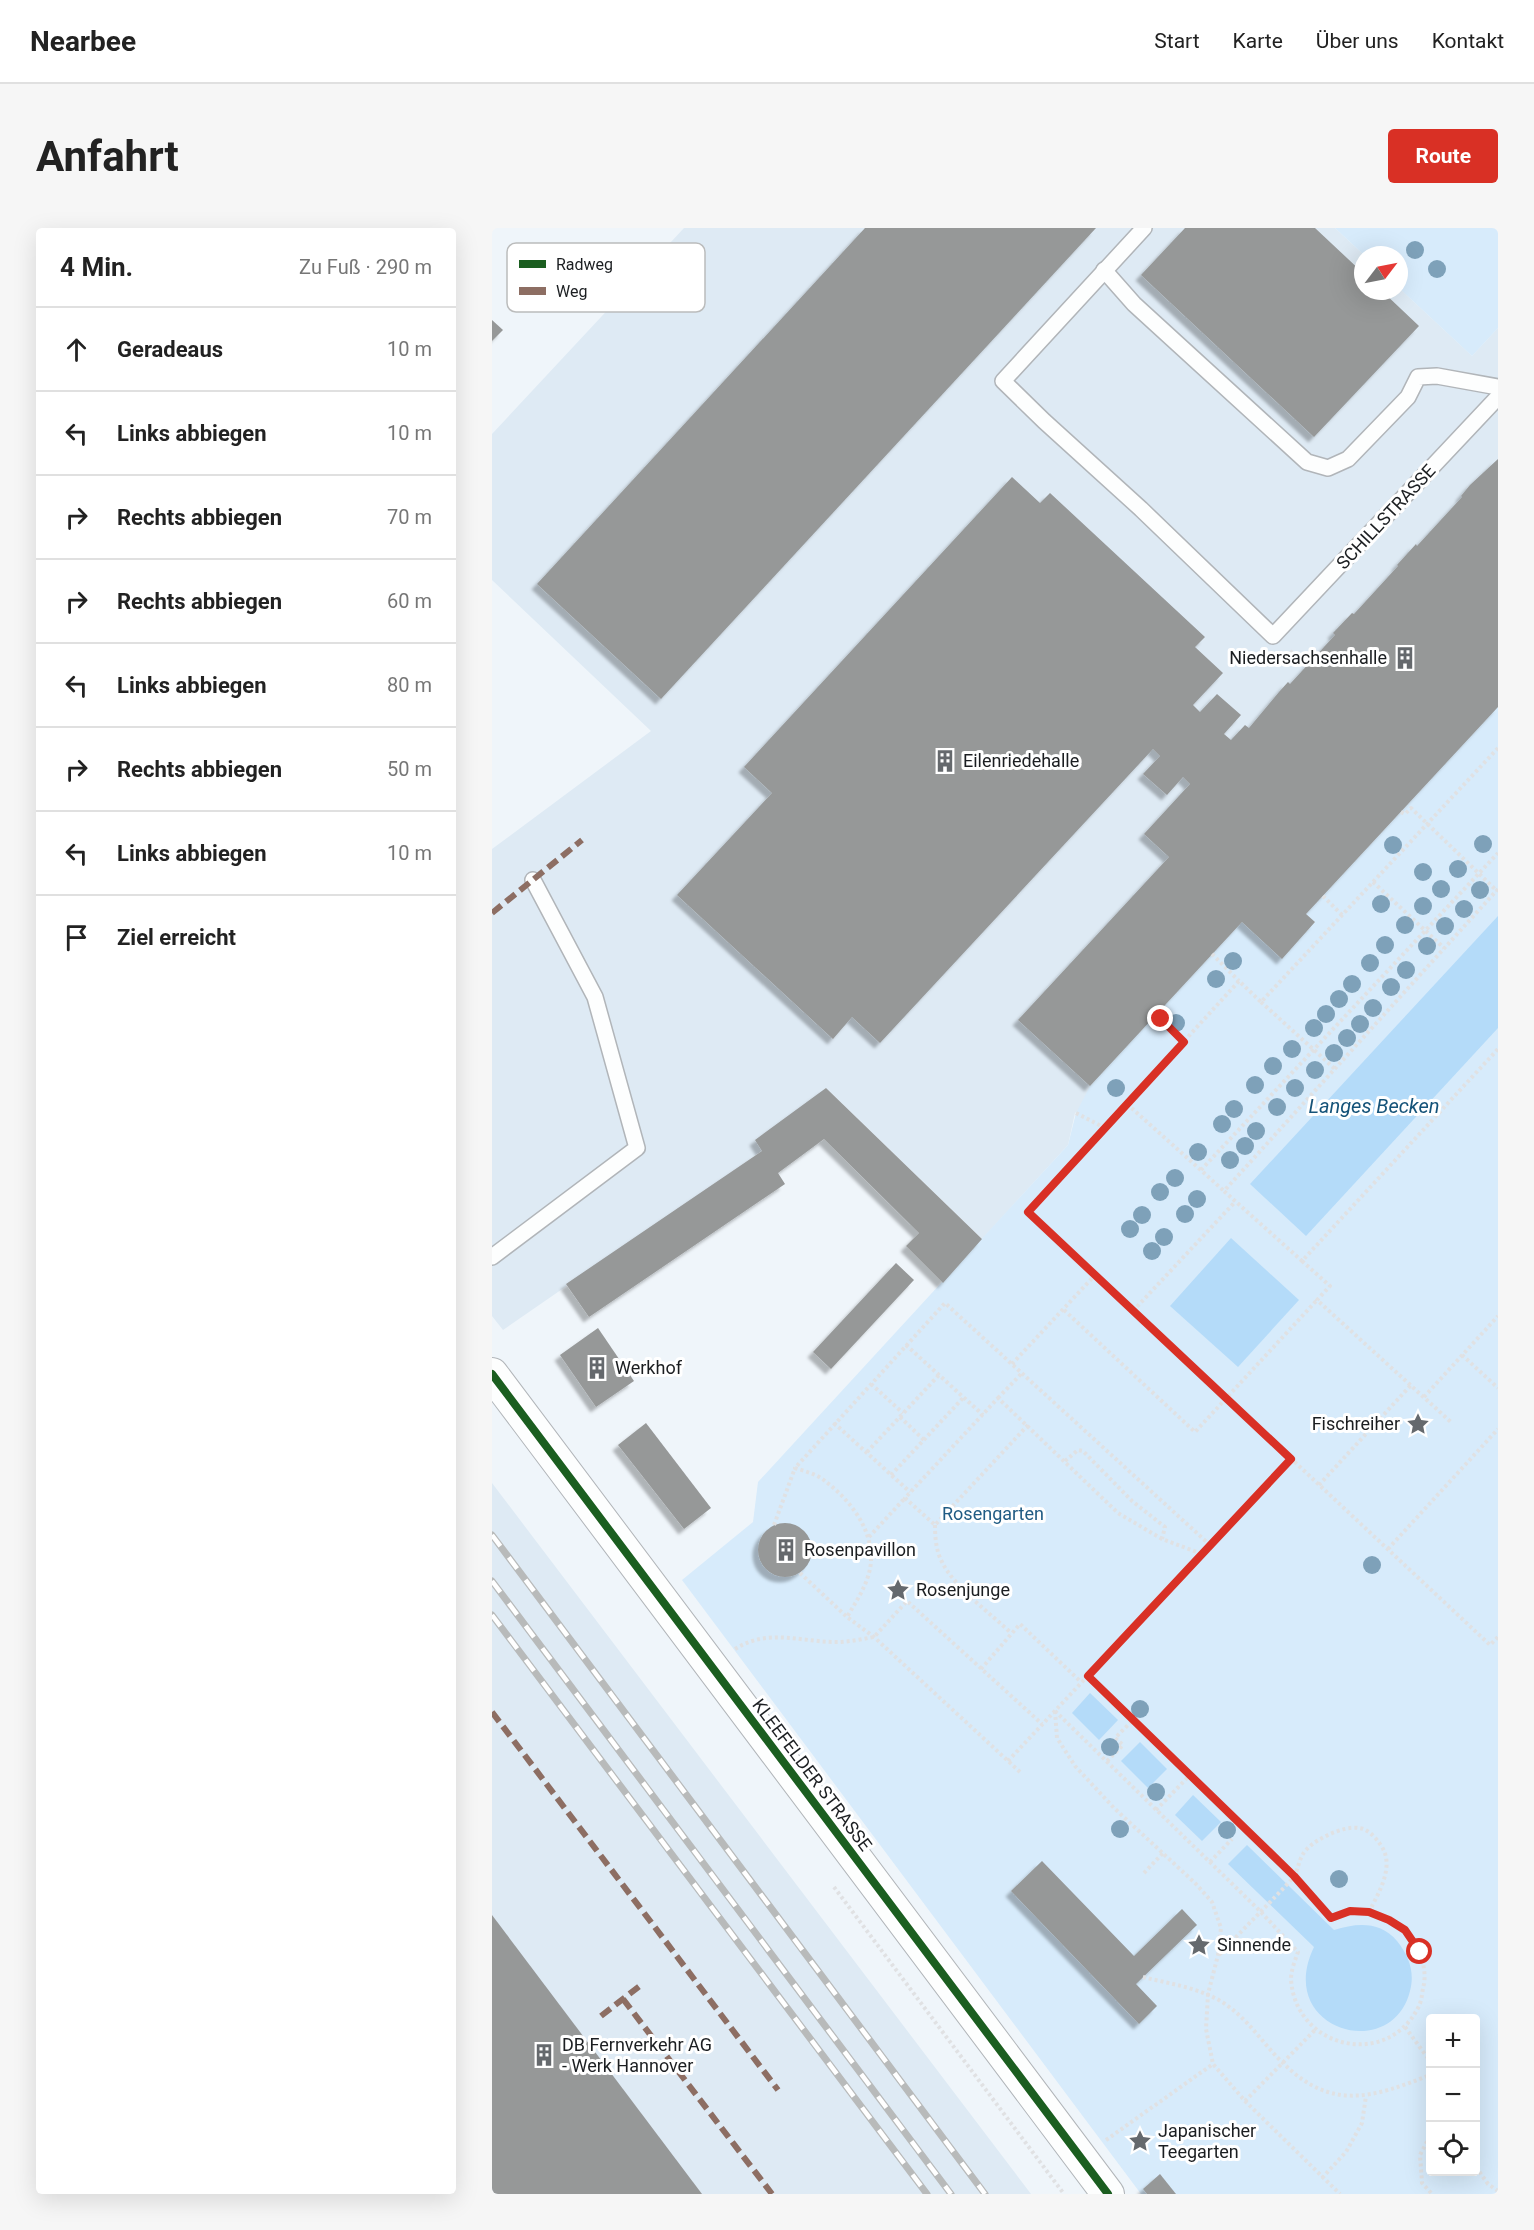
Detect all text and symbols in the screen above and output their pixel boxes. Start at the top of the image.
text: Nearbee [30,25,136,58]
text: Start [1154,29,1200,53]
text: Karte [1233,29,1283,53]
text: Über uns [1316,29,1399,53]
text: Kontakt [1432,29,1504,53]
button: Route [1388,129,1498,183]
text: Anfahrt [36,132,179,181]
legend [507,243,705,312]
north arrow [1354,246,1408,300]
text: 4 Min. [60,252,133,282]
text: Zu Fuß · 290 m [299,255,432,279]
text: Radweg [556,255,613,274]
text: Weg [556,282,587,301]
icon: ahead [60,333,93,366]
text: Geradeaus [117,337,223,362]
text: 10 m [387,337,432,361]
icon: left [60,417,93,450]
text: Links abbiegen [117,421,267,446]
text: 10 m [387,421,432,445]
street label: SCHILLSTRASSE [1332,460,1439,573]
icon: right [60,501,93,534]
text: Rechts abbiegen [117,505,282,530]
text: 70 m [387,505,432,529]
icon: right [60,585,93,618]
text: Rechts abbiegen [117,589,282,614]
text: 60 m [387,589,432,613]
building icon: Niedersachsenhalle [1392,645,1418,671]
place label: Niedersachsenhalle [1229,647,1387,668]
icon: left [60,669,93,702]
text: Links abbiegen [117,673,267,698]
text: 80 m [387,673,432,697]
building icon: Eilenriedehalle [932,748,958,774]
place label: Eilenriedehalle [963,750,1079,771]
icon: right [60,753,93,786]
text: Rechts abbiegen [117,757,282,782]
text: 50 m [387,757,432,781]
icon: left [60,837,93,870]
text: Links abbiegen [117,841,267,866]
text: 10 m [387,841,432,865]
icon: arrive [60,921,93,954]
text: Ziel erreicht [117,925,236,950]
route end [1147,1005,1173,1031]
water label: Langes Becken [1309,1094,1440,1118]
building icon: Werkhof [584,1355,610,1381]
place label: Werkhof [615,1357,683,1378]
place icon: Fischreiher [1405,1411,1431,1437]
place label: Fischreiher [1312,1413,1400,1434]
park label: Rosengarten [942,1503,1044,1524]
building icon: Rosenpavillon [773,1537,799,1563]
place label: Rosenpavillon [804,1539,916,1560]
place icon: Rosenjunge [885,1577,911,1603]
place label: Rosenjunge [916,1579,1010,1600]
street label: KLEEFELDER STRASSE [748,1695,876,1855]
place icon: Sinnende [1186,1932,1212,1958]
place label: Sinnende [1217,1934,1291,1955]
route start [1406,1938,1432,1964]
map controls [1426,2014,1480,2176]
button: + [1426,2014,1480,2068]
place label: DB Fernverkehr AG - Werk Hannover [562,2034,712,2076]
building icon: DB Fernverkehr AG - Werk Hannover [531,2042,557,2068]
button: − [1426,2068,1480,2122]
place label: Japanischer Teegarten [1158,2120,1256,2162]
button: locate [1426,2122,1480,2176]
place icon: Japanischer Teegarten [1127,2128,1153,2154]

